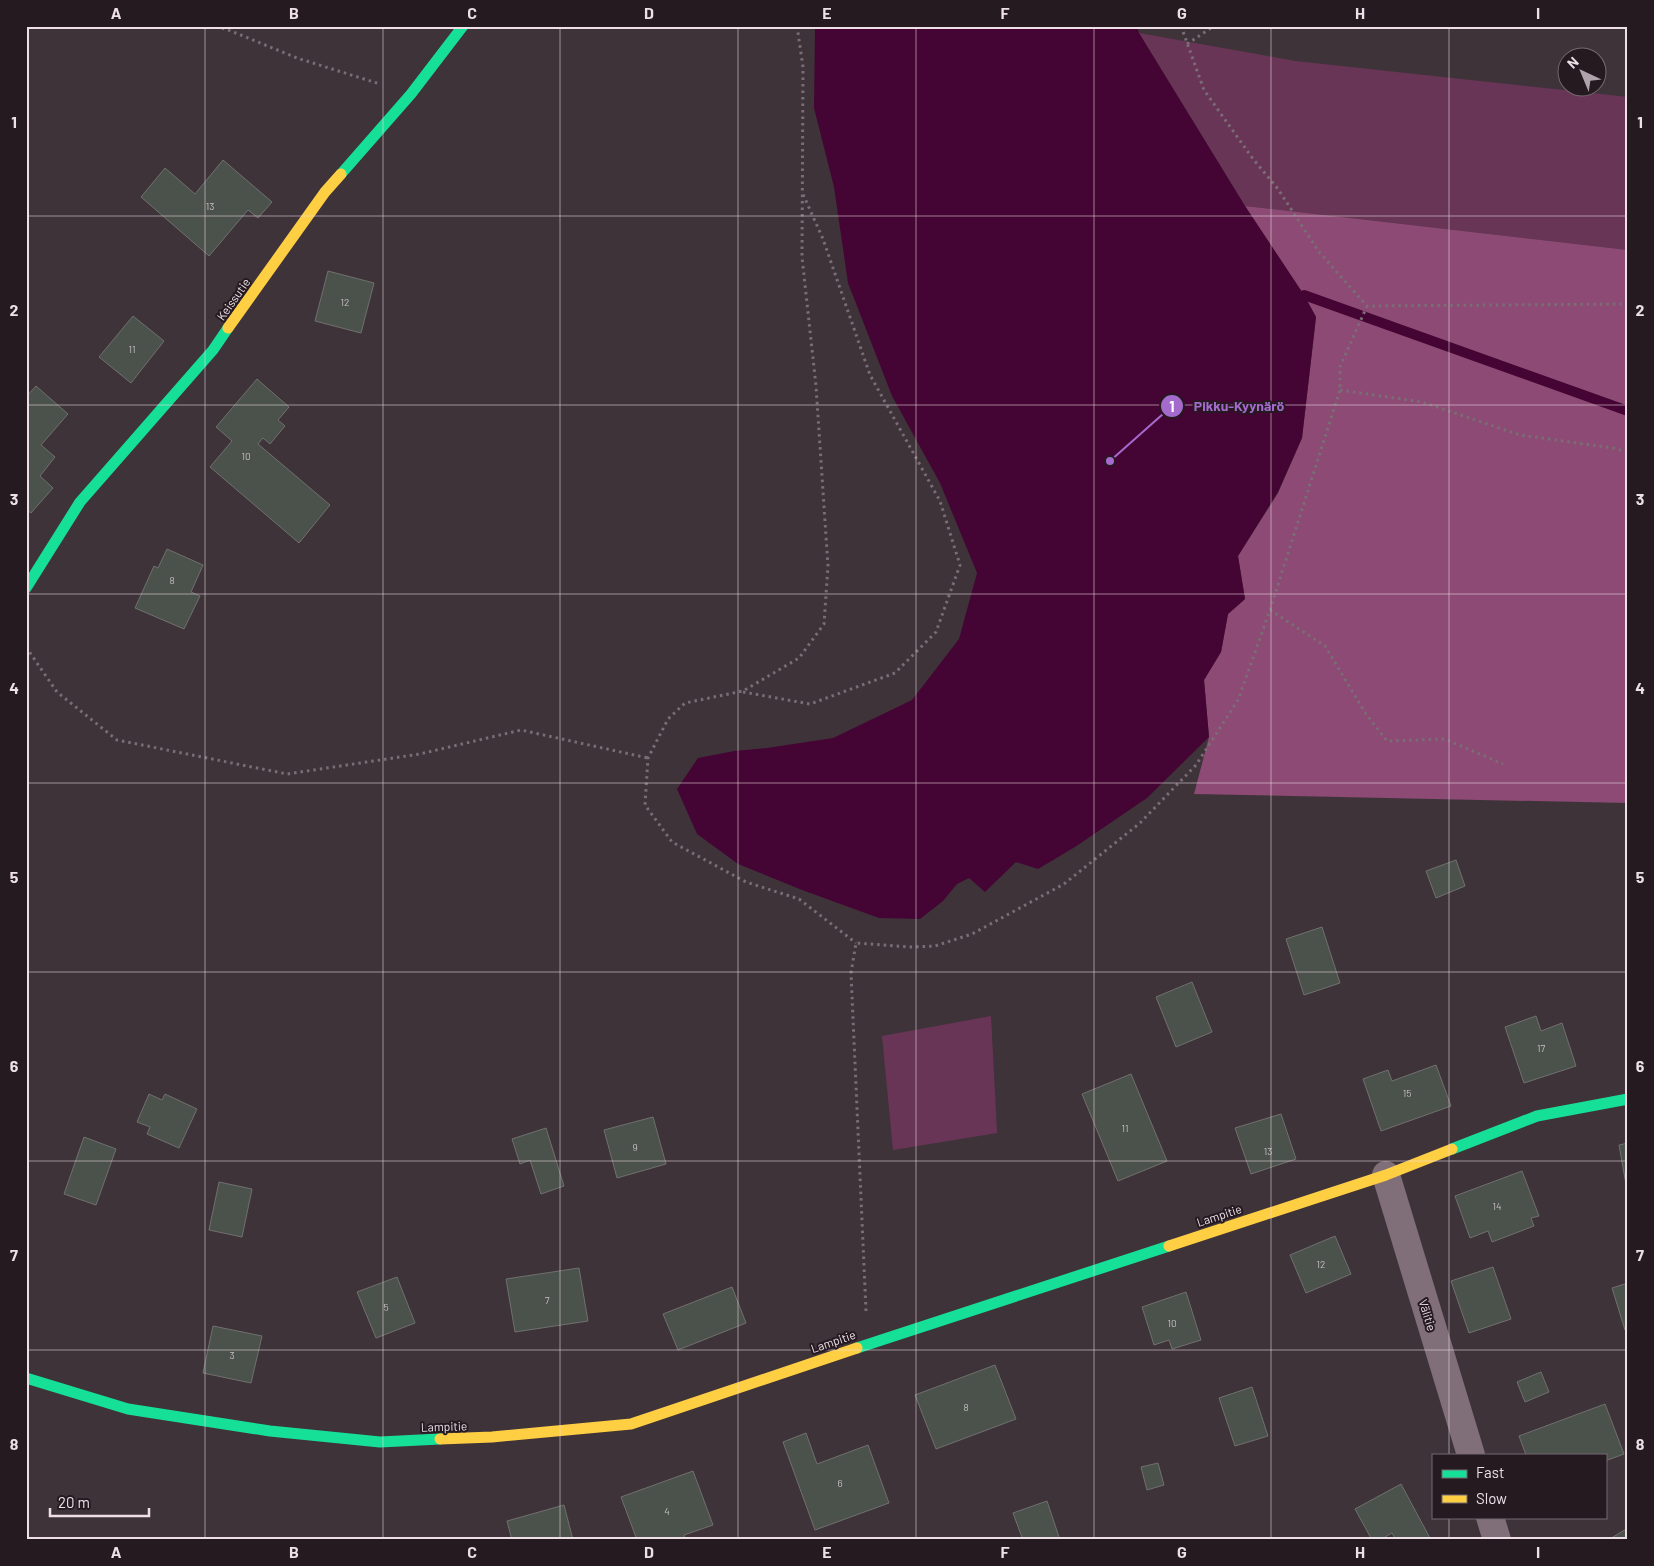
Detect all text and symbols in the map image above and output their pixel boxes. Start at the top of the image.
text: A [111,3,122,22]
text: B [289,3,299,22]
text: C [467,3,477,22]
text: D [644,3,654,22]
text: E [822,3,832,22]
text: F [1001,3,1010,22]
text: G [1177,3,1187,22]
text: H [1355,3,1365,22]
text: I [1536,3,1540,22]
north arrow [1556,48,1606,98]
text: N [1563,53,1582,72]
text: 1 [11,112,17,131]
text: 1 [1637,112,1643,131]
house number: 13 [206,200,214,212]
street label: Keissutie [213,275,253,323]
house number: 12 [341,296,349,308]
text: 2 [10,300,19,319]
text: 2 [1636,300,1645,319]
house number: 11 [128,343,136,355]
callout: Pikku-Kyynärö [1159,392,1294,421]
text: 1 [1169,397,1175,415]
text: Pikku-Kyynärö [1194,397,1284,414]
house number: 10 [241,450,251,462]
text: 3 [10,489,18,508]
text: 3 [1636,489,1644,508]
house number: 8 [169,574,175,586]
text: 4 [9,678,19,697]
text: 4 [1635,678,1645,697]
text: 5 [10,867,19,886]
text: 5 [1636,867,1645,886]
house number: 17 [1537,1042,1545,1054]
text: 6 [10,1056,19,1075]
text: 6 [1636,1056,1645,1075]
house number: 15 [1403,1087,1411,1099]
house number: 11 [1121,1122,1129,1134]
house number: 9 [632,1141,638,1153]
house number: 13 [1264,1145,1272,1157]
house number: 14 [1492,1200,1502,1212]
street label: Lampitie [1195,1201,1243,1229]
text: 7 [10,1245,18,1264]
text: 7 [1636,1245,1644,1264]
house number: 12 [1317,1258,1325,1270]
house number: 7 [545,1294,550,1306]
street label: Välitie [1417,1298,1439,1332]
house number: 5 [383,1301,389,1313]
house number: 10 [1167,1317,1177,1329]
street label: Lampitie [809,1327,857,1355]
house number: 3 [229,1349,235,1361]
house number: 8 [963,1401,969,1413]
street label: Lampitie [421,1418,467,1434]
text: 8 [10,1434,19,1453]
text: 8 [1636,1434,1645,1453]
legend [1432,1454,1606,1518]
text: Fast [1476,1463,1504,1481]
house number: 6 [837,1477,843,1489]
scale bar [50,1486,149,1518]
text: Slow [1476,1489,1507,1507]
text: 20 m [58,1493,90,1511]
house number: 4 [664,1505,670,1517]
text: A [111,1542,122,1561]
text: B [289,1542,299,1561]
text: C [467,1542,477,1561]
text: D [644,1542,654,1561]
text: E [822,1542,832,1561]
text: F [1001,1542,1010,1561]
text: G [1177,1542,1187,1561]
text: H [1355,1542,1365,1561]
text: I [1536,1542,1540,1561]

